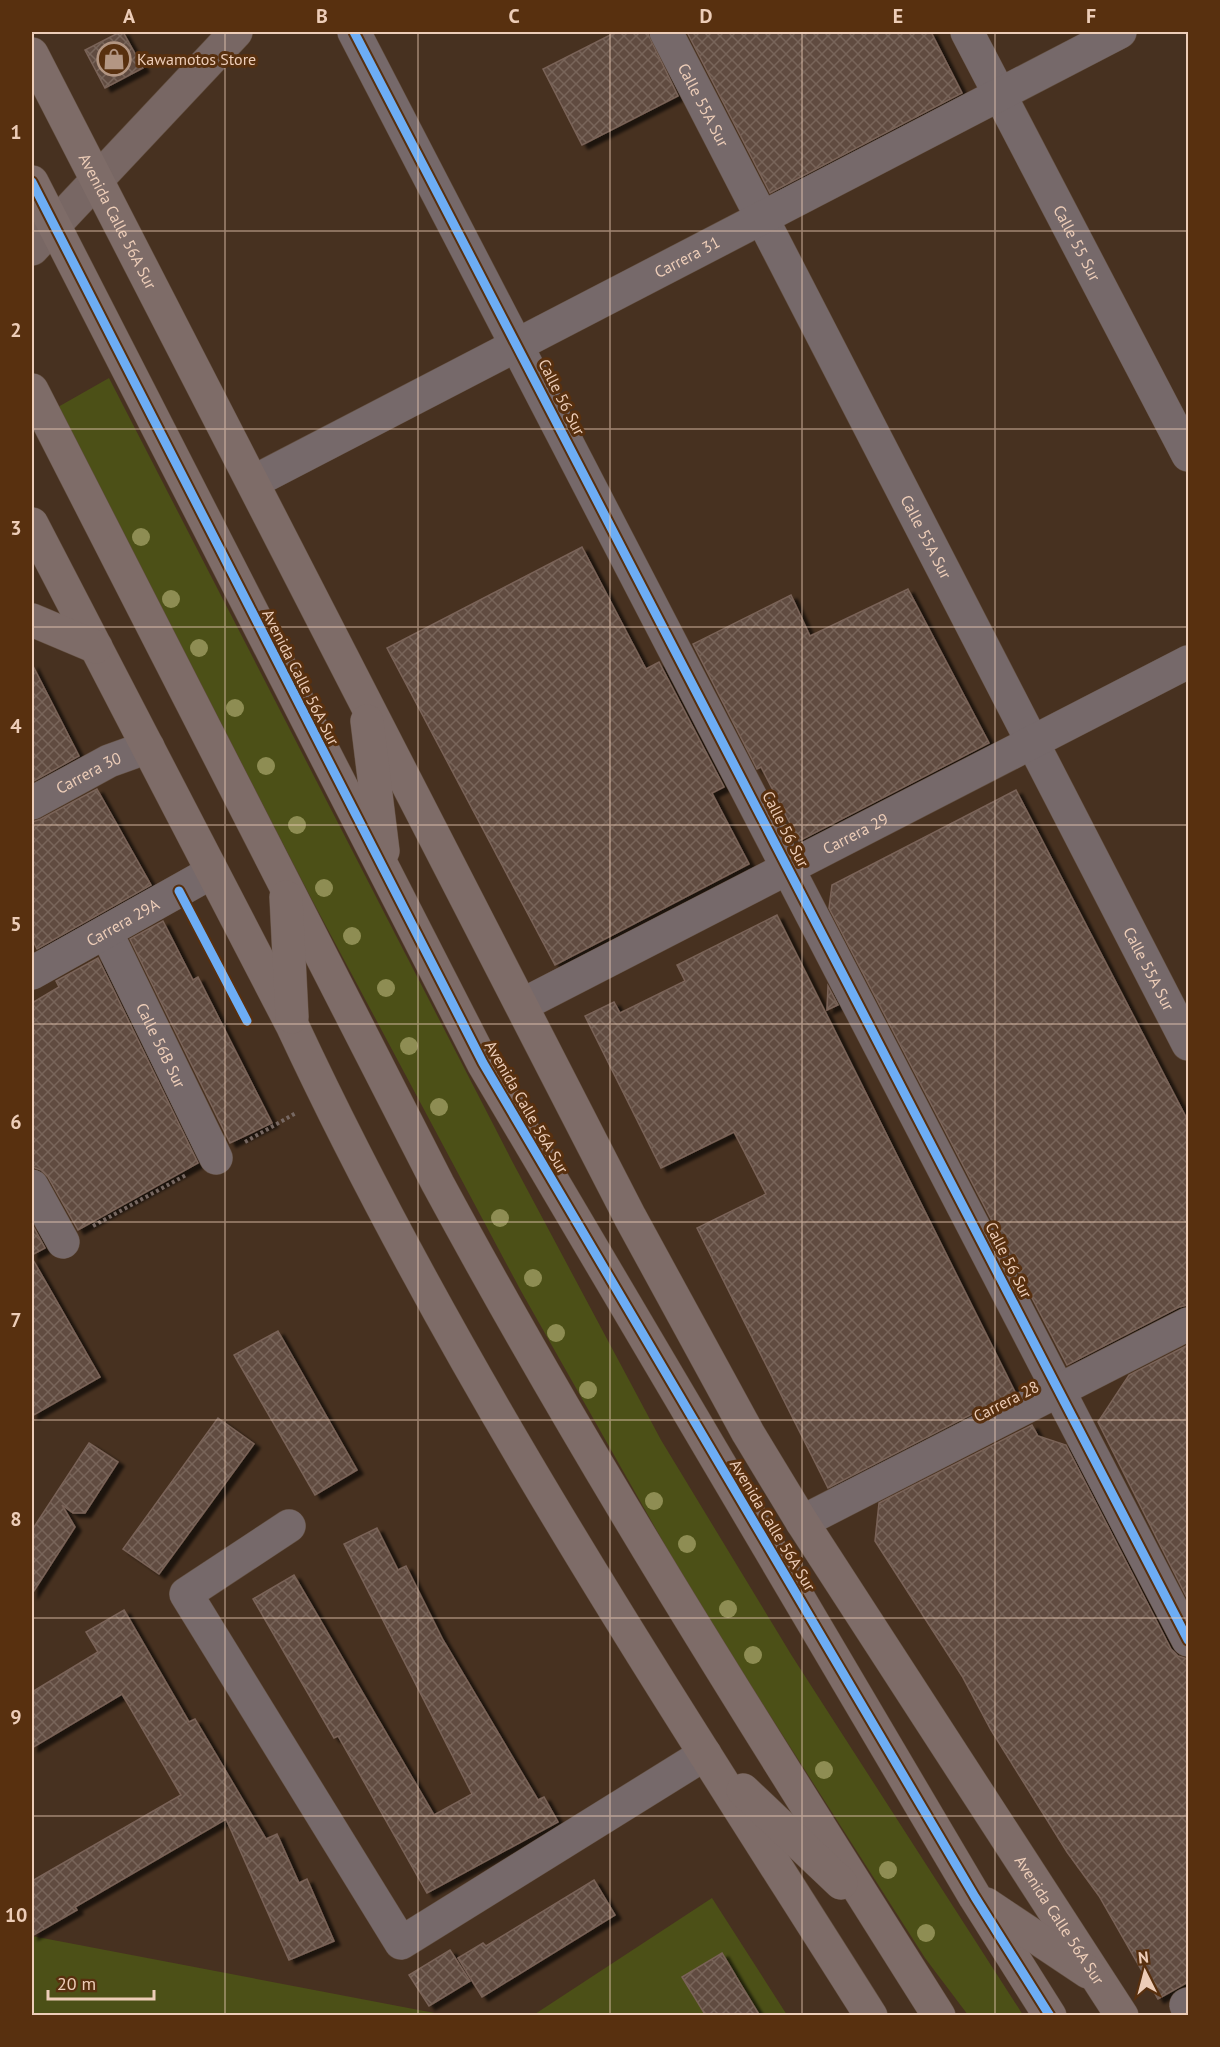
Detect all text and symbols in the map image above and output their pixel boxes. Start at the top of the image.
text: A [123,3,136,29]
text: B [316,3,328,29]
text: C [508,3,520,29]
text: D [700,3,713,29]
text: E [893,3,903,29]
text: F [1086,3,1096,29]
shop icon: Kawamotos Store [96,41,132,77]
place label: Kawamotos Store [137,49,256,69]
street label: Calle 55A Sur [674,60,734,151]
text: 1 [10,119,22,145]
street label: Avenida Calle 56A Sur [75,150,161,293]
street label: Calle 55 Sur [1049,202,1106,285]
street label: Carrera 31 [651,231,723,282]
text: 2 [10,317,22,343]
street label: Calle 56 Sur [534,356,590,439]
street label: Calle 55A Sur [896,491,957,583]
text: 3 [10,515,22,541]
street label: Avenida Calle 56A Sur [258,606,344,749]
text: 4 [10,713,22,739]
street label: Carrera 30 [52,748,124,798]
street label: Calle 56 Sur [758,788,814,871]
street label: Carrera 29 [819,808,892,858]
street label: Carrera 29A [83,893,163,950]
text: 5 [10,911,22,937]
street label: Calle 55A Sur [1119,923,1179,1015]
street label: Calle 56B Sur [132,999,191,1092]
street label: Avenida Calle 56A Sur [481,1037,573,1177]
text: 6 [10,1109,22,1135]
street label: Calle 56 Sur [981,1219,1037,1302]
text: 7 [10,1307,22,1333]
street label: Carrera 28 [970,1376,1042,1426]
street label: Avenida Calle 56A Sur [726,1456,820,1595]
text: 8 [10,1506,22,1532]
text: 9 [10,1704,22,1730]
street label: Avenida Calle 56A Sur [1011,1851,1109,1989]
text: 10 [5,1902,27,1928]
north arrow [1115,1942,1175,2002]
text: N [1137,1947,1150,1968]
scale bar [48,1963,154,2001]
text: 20 m [57,1972,96,1995]

